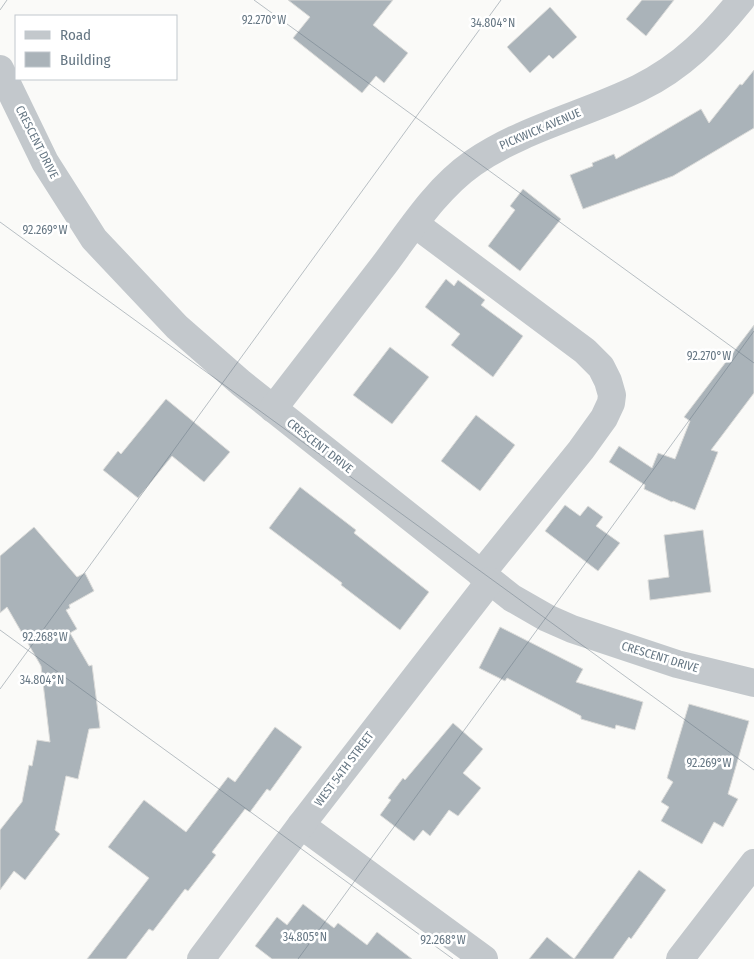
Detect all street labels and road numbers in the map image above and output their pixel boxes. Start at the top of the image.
street label: CRESCENT DRIVE [13,103,62,181]
street label: PICKWICK AVENUE [497,105,583,152]
street label: CRESCENT DRIVE [284,416,356,476]
street label: CRESCENT DRIVE [620,639,701,675]
street label: WEST 54TH STREET [311,729,377,809]

